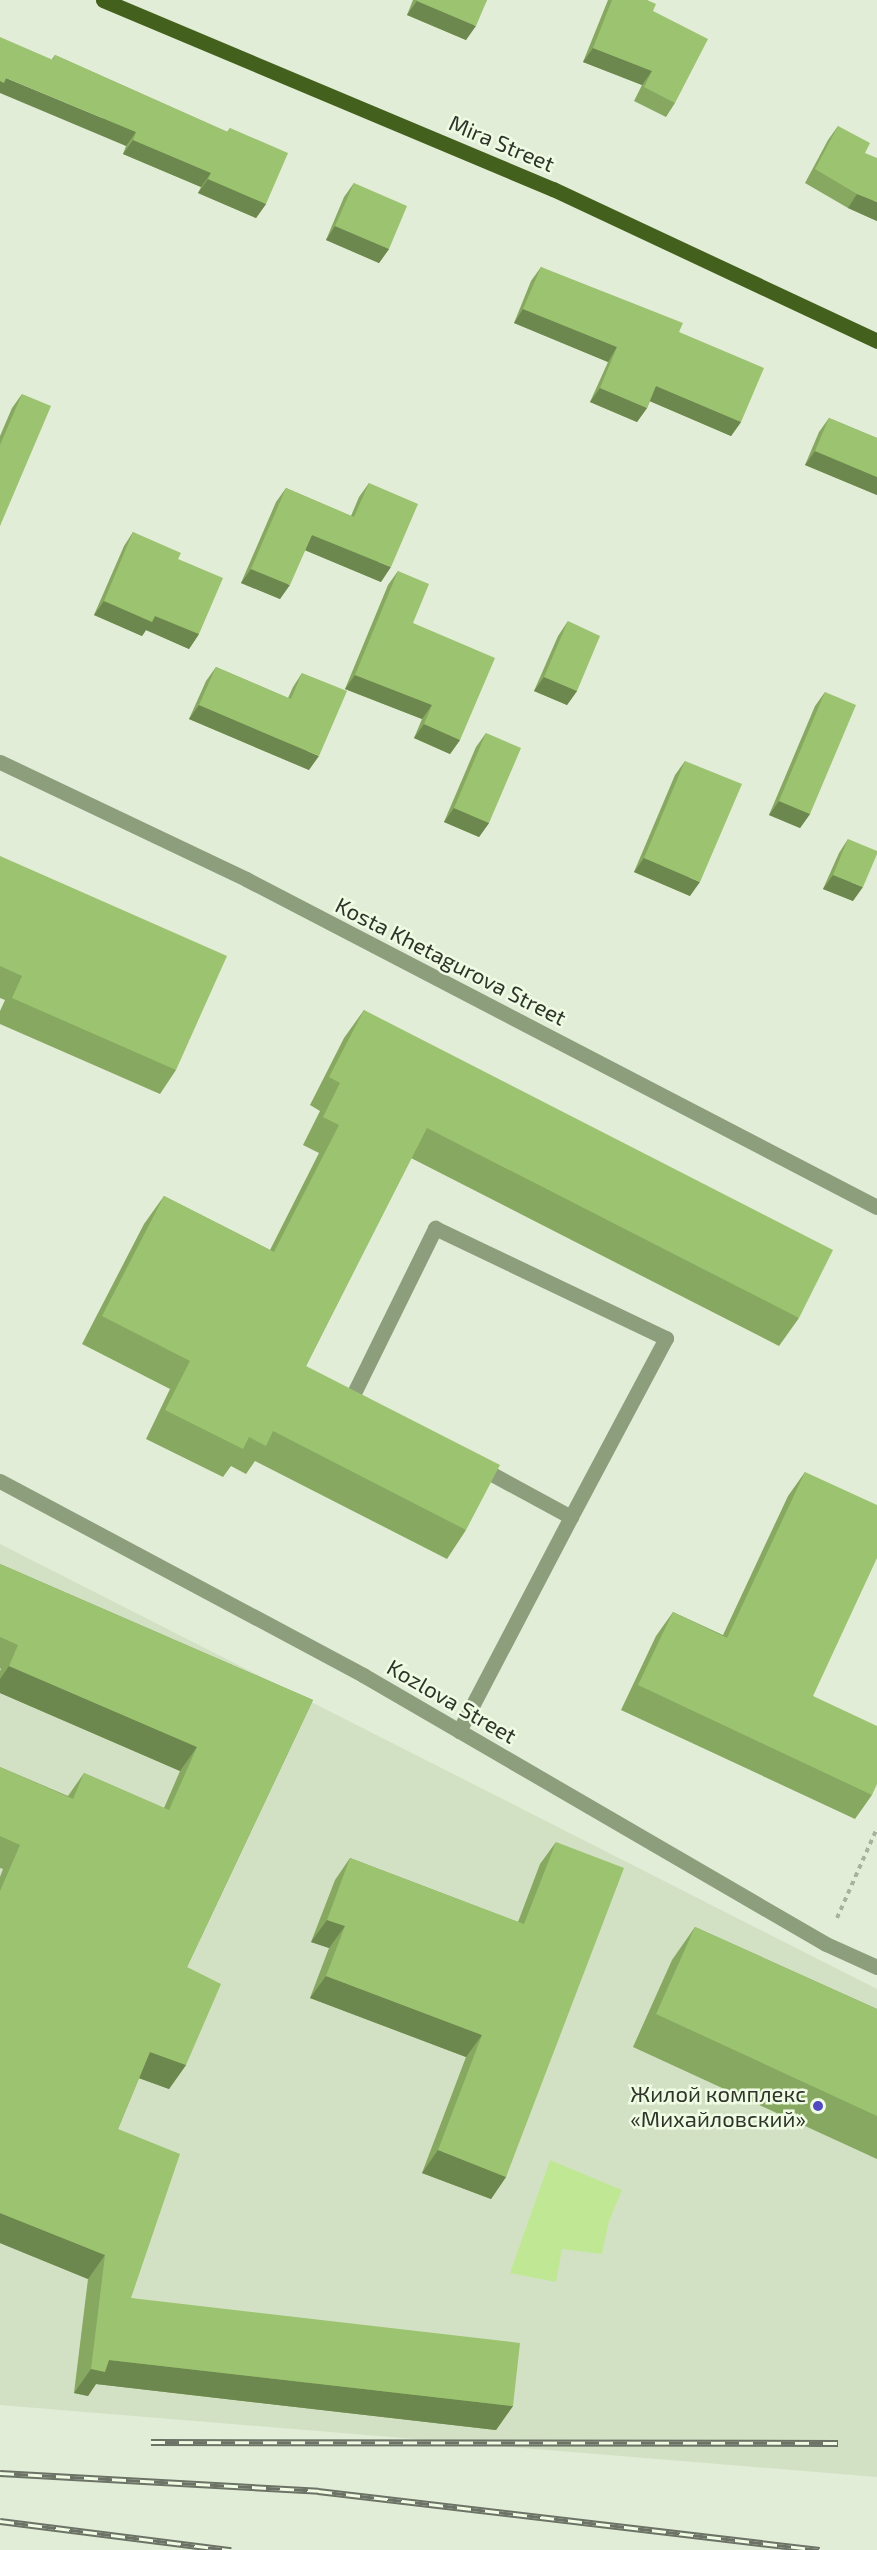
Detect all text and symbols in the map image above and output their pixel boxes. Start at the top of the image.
street label: Mira Street [445,109,559,177]
street label: Kosta Khetagurova Street [331,891,571,1031]
street label: Kozlova Street [383,1653,521,1749]
place label: Жилой комплекс «Михайловский» [630,2080,806,2132]
marker: Жилой комплекс «Михайловский» [811,2099,825,2113]

